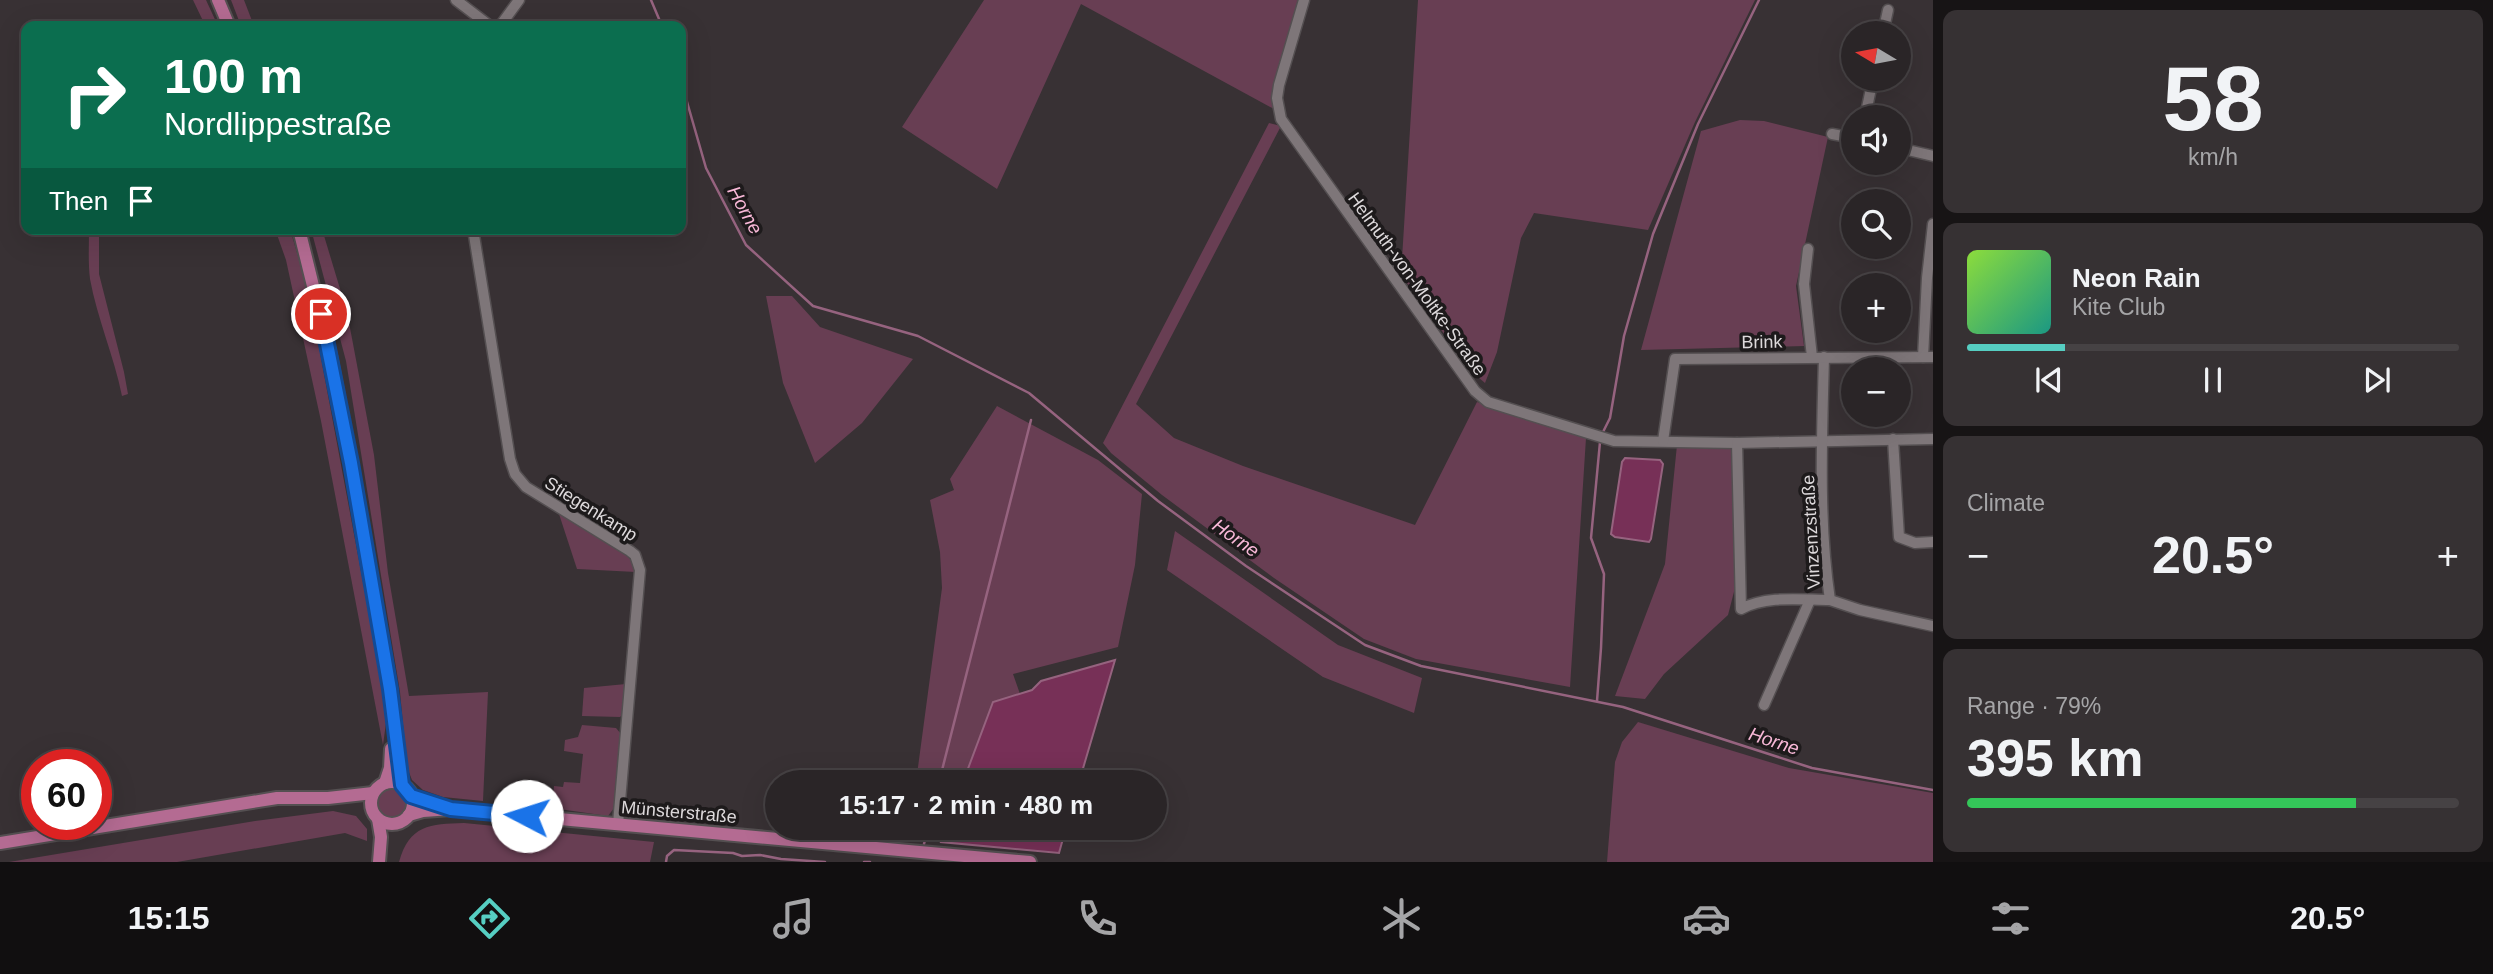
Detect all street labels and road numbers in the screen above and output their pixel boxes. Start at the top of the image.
street label: Helmuth-von-Moltke-Straße [1344,189,1490,379]
street label: Brink [1741,332,1784,352]
street label: Stiegenkamp [541,473,641,545]
street label: Vinzenzstraße [1798,474,1824,590]
street label: Münsterstraße [620,797,738,827]

